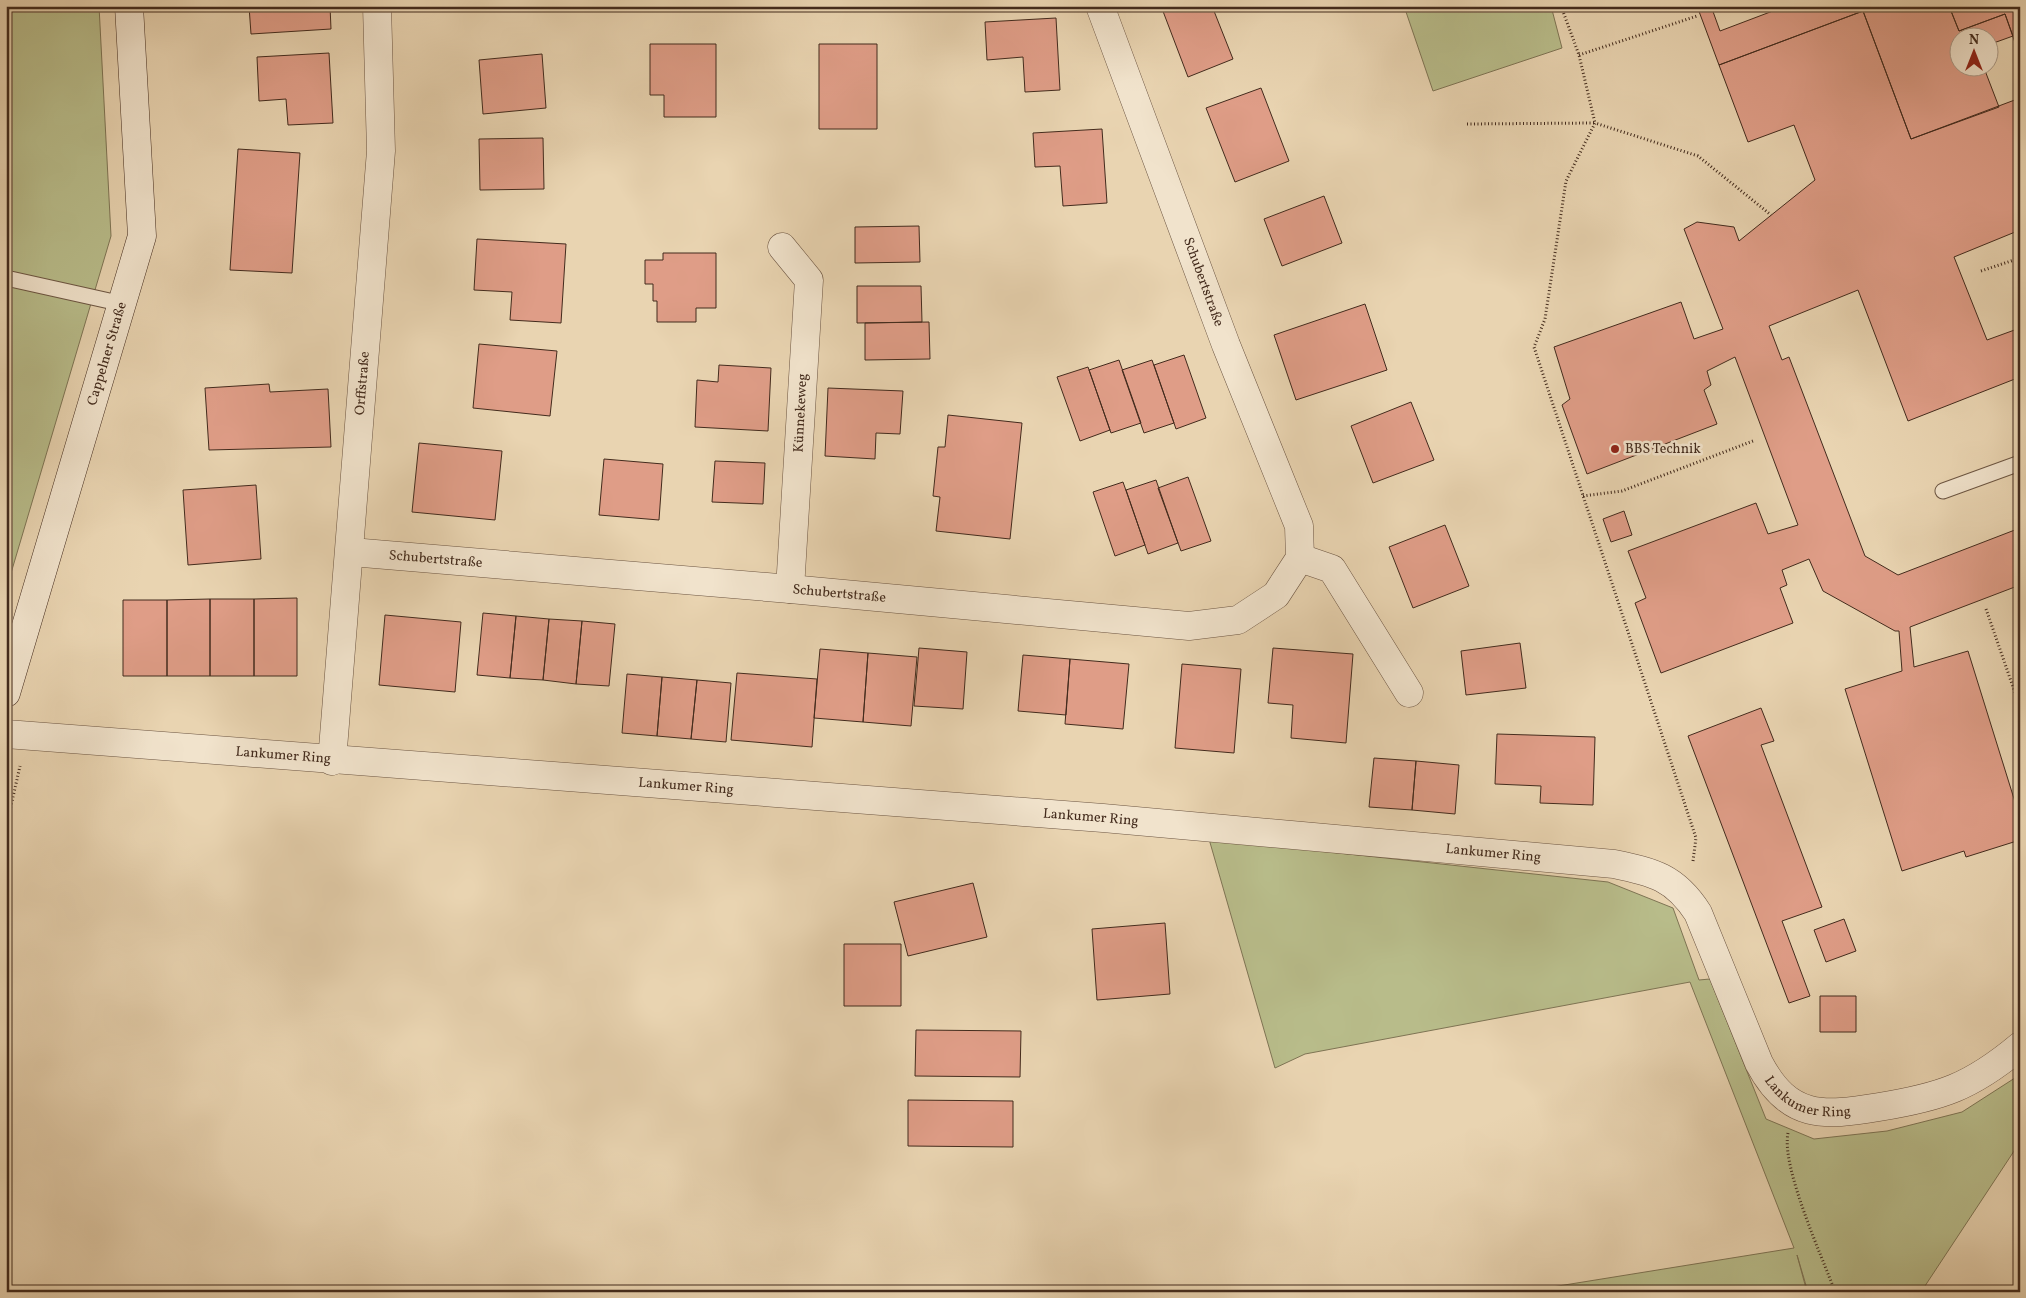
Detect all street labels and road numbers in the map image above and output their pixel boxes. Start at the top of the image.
street label: Schubertstraße [1178,235,1228,330]
street label: Cappelner Straße [83,299,131,408]
street label: Orffstraße [350,350,374,416]
street label: Künnekeweg [789,373,813,453]
street label: Schubertstraße [388,546,484,573]
street label: Schubertstraße [792,580,887,607]
street label: Lankumer Ring [235,742,332,768]
street label: Lankumer Ring [638,773,734,799]
street label: Lankumer Ring [1042,804,1139,831]
street label: Lankumer Ring [1445,839,1542,867]
street label: Lankumer Ring [1760,1072,1852,1122]

